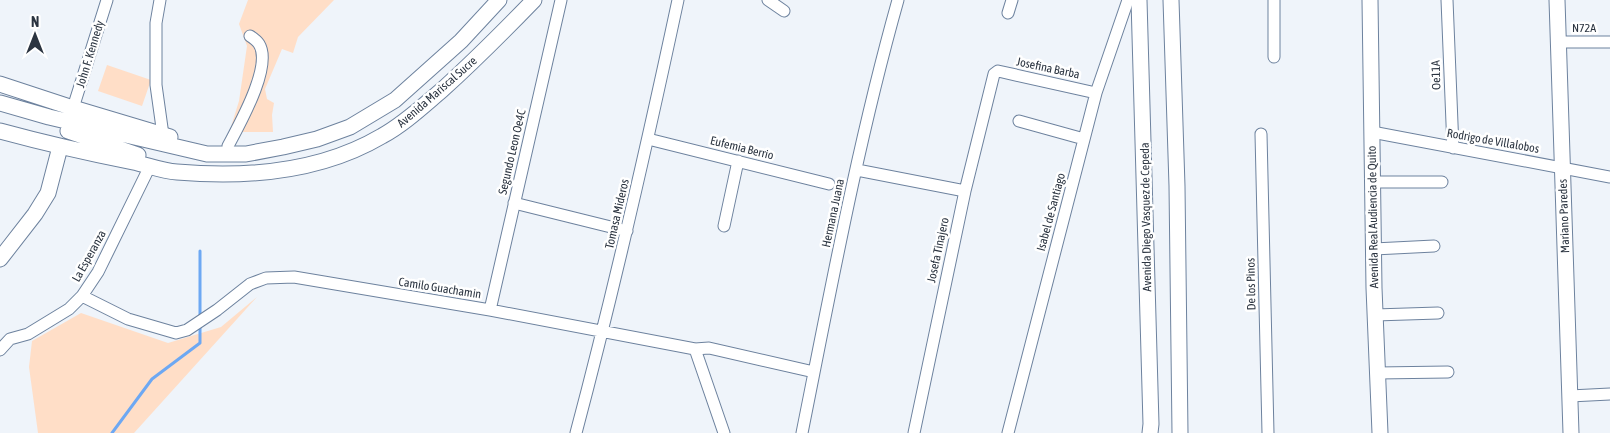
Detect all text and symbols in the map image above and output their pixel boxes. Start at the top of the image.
north arrow [10,10,60,60]
text: N [31,14,39,30]
street label: John F. Kennedy [73,19,107,89]
street label: N72A [1572,21,1596,35]
street label: Avenida Mariscal Sucre [394,54,480,130]
street label: Josefina Barba [1015,54,1081,82]
street label: Oe11A [1428,60,1444,90]
street label: Segundo Leon Oe4C [495,108,529,196]
street label: Rodrigo de Villalobos [1446,126,1540,156]
street label: Eufemia Berrio [709,133,776,163]
street label: Avenida Diego Vasquez de Cepeda [1138,142,1154,292]
street label: Avenida Real Audiencia de Quito [1365,145,1381,288]
street label: Isabel de Santiago [1034,171,1068,253]
street label: Hermana Juana [819,177,847,249]
street label: Tomasa Mideros [602,178,632,250]
street label: Mariano Paredes [1556,179,1572,253]
street label: Josefa Tinajero [924,216,952,284]
street label: La Esperanza [69,228,109,284]
street label: De los Pinos [1244,258,1258,310]
street label: Camilo Guachamin [398,275,482,301]

